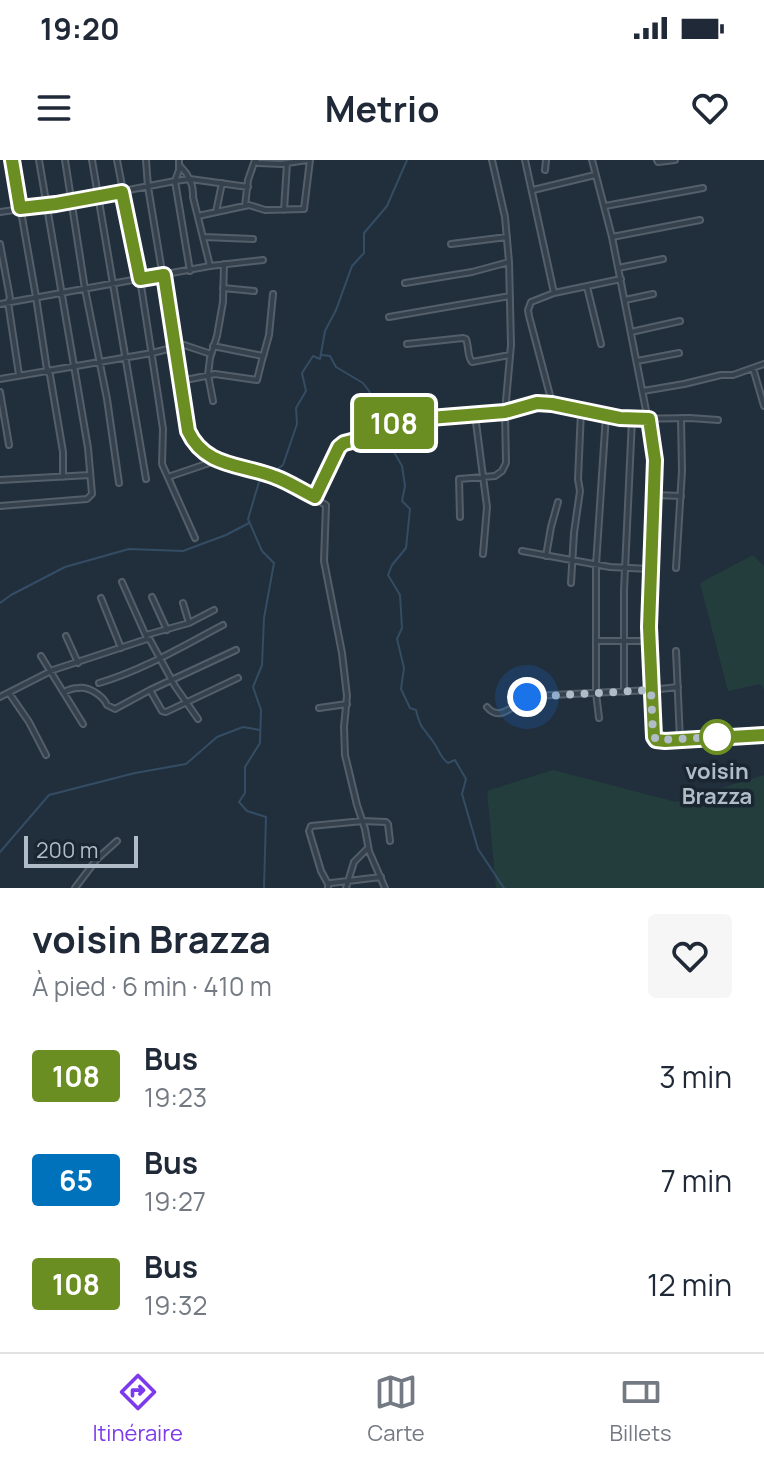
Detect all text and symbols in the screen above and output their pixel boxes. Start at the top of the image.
text: 19:20 [40,8,120,49]
text: Metrio [325,84,439,133]
icon: menu [32,86,76,130]
icon: heart [688,86,732,130]
line badge: 108 [348,397,440,449]
text: 108 [370,404,418,442]
your location [507,677,547,717]
marker: voisin Brazza [700,720,734,754]
place label: voisin Brazza [682,756,752,811]
scale bar [24,832,138,868]
text: 200 m [36,835,98,865]
text: voisin Brazza [32,912,271,964]
button: heart [648,914,732,998]
text: À pied · 6 min · 410 m [32,968,272,1004]
text: Bus [144,1038,198,1079]
text: 3 min [659,1056,732,1097]
text: 108 [52,1057,100,1095]
text: 19:23 [144,1079,207,1115]
text: Bus [144,1142,198,1183]
text: 7 min [661,1160,732,1201]
text: 65 [59,1161,93,1199]
text: 19:27 [144,1183,206,1219]
text: Bus [144,1246,198,1287]
text: 12 min [647,1264,732,1305]
text: 108 [52,1265,100,1303]
text: 19:32 [144,1287,207,1323]
tab: Itinéraire [92,1370,183,1448]
tab: Carte [368,1370,425,1448]
tab: Billets [609,1370,672,1448]

